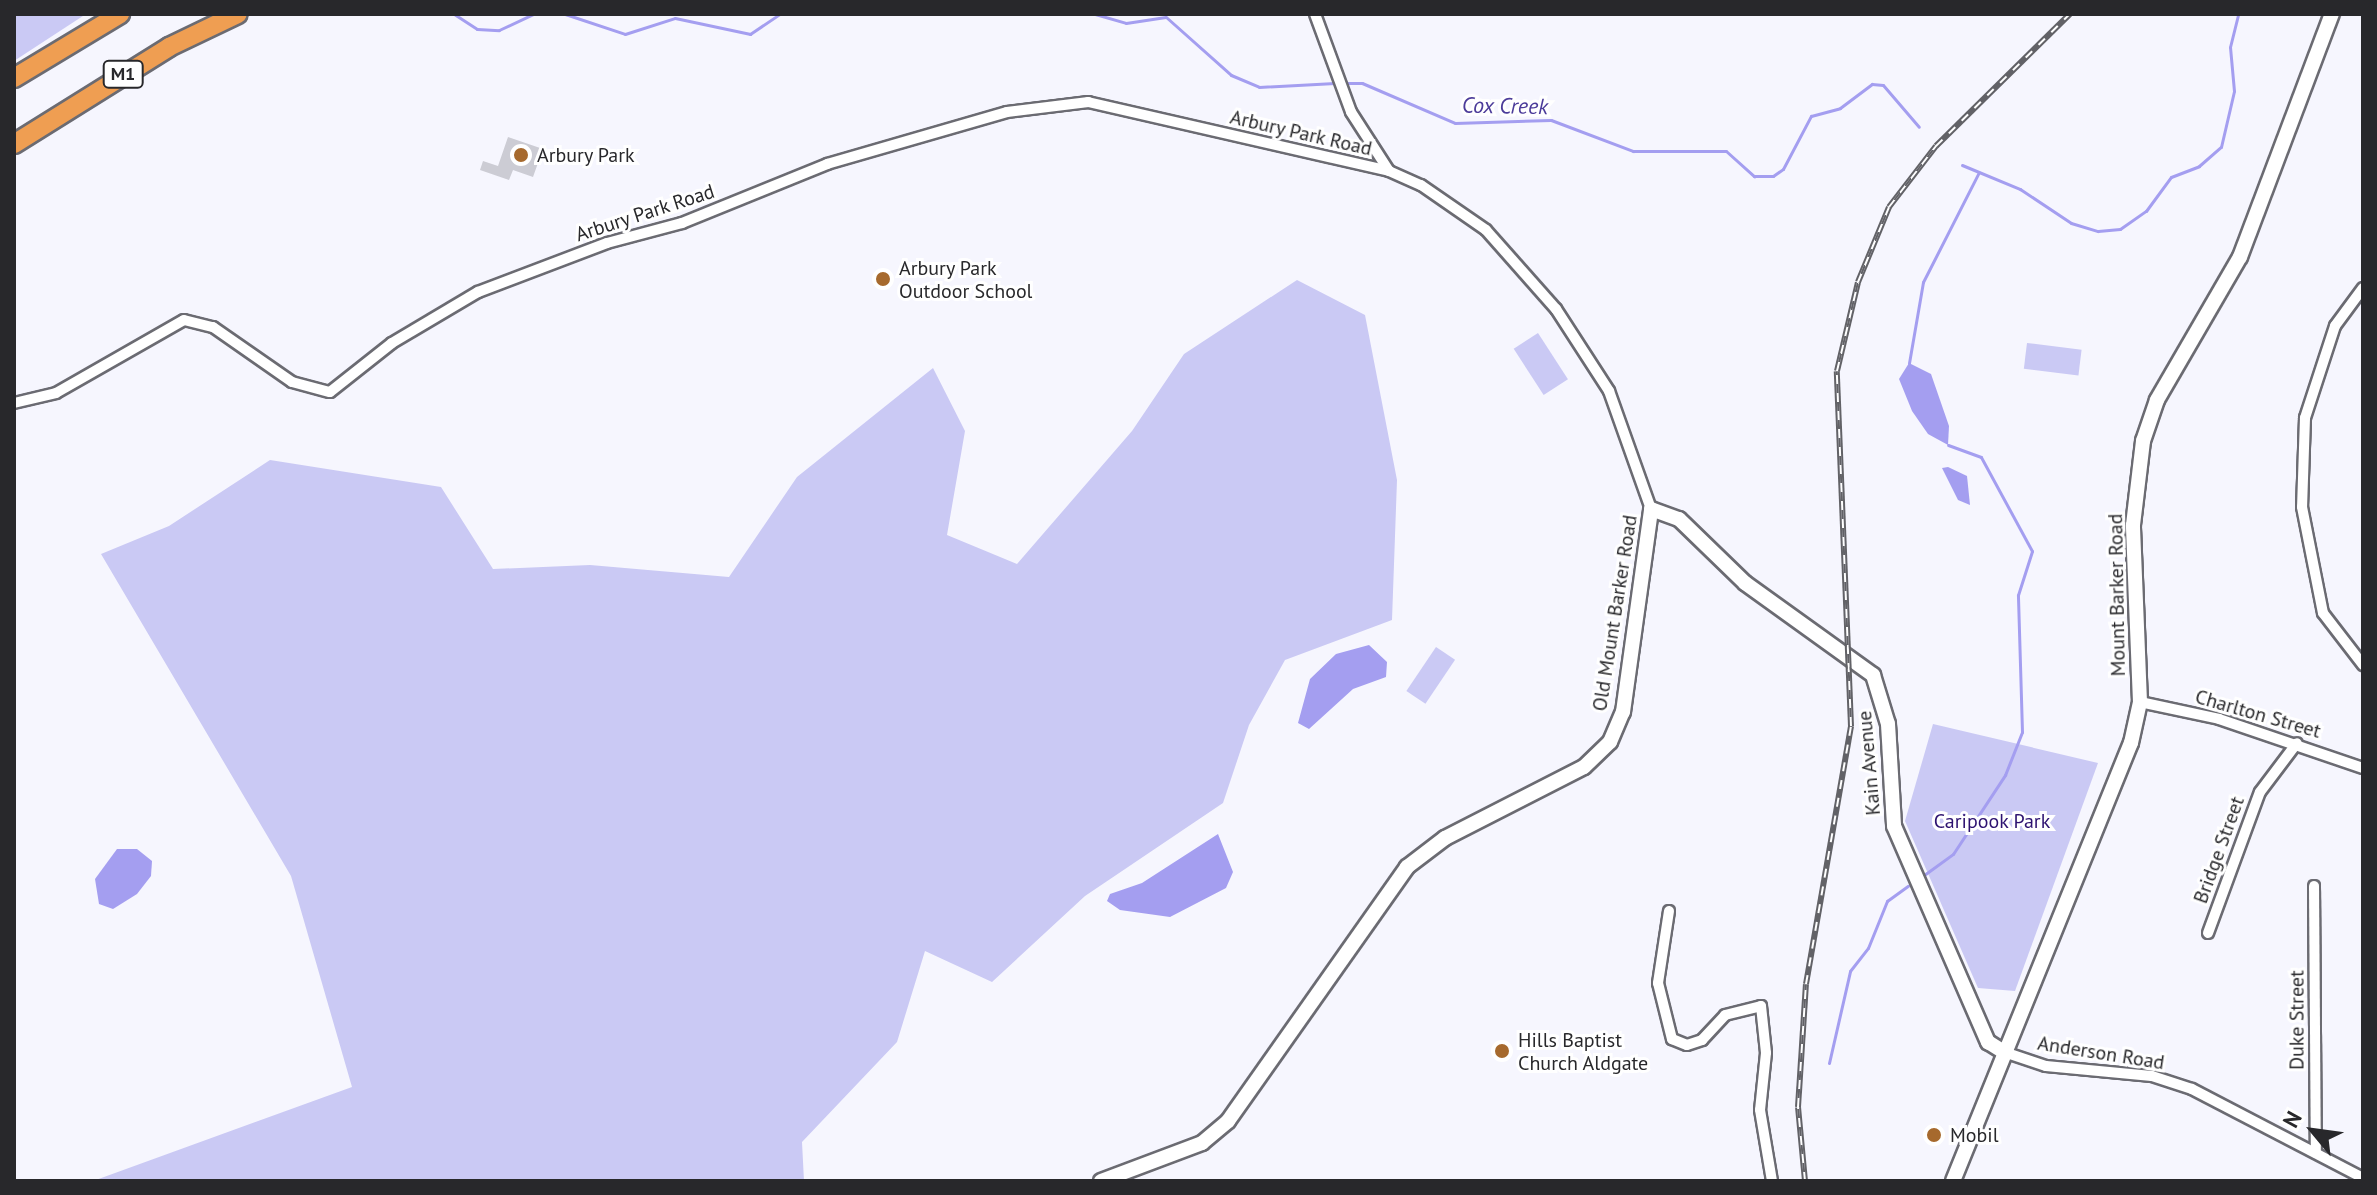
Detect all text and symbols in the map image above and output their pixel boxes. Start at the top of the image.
road number: M1 [101,60,145,88]
water label: Cox Creek [1461,92,1549,120]
street label: Arbury Park Road [1227,105,1375,161]
place label: Arbury Park [537,143,635,167]
marker: Arbury Park [512,146,530,164]
street label: Arbury Park Road [572,179,718,247]
place label: Arbury Park Outdoor School [899,256,1032,303]
marker: Arbury Park Outdoor School [874,270,892,288]
street label: Old Mount Barker Road [1588,513,1642,713]
street label: Mount Barker Road [2104,513,2130,677]
street label: Charlton Street [2192,685,2324,743]
street label: Kain Avenue [1852,709,1886,817]
street label: Bridge Street [2189,793,2249,907]
park label: Caripook Park [1933,809,2051,833]
street label: Duke Street [2285,970,2309,1070]
place label: Hills Baptist Church Aldgate [1518,1028,1649,1075]
street label: Anderson Road [2036,1031,2166,1075]
marker: Hills Baptist Church Aldgate [1493,1042,1511,1060]
north arrow [2273,1091,2353,1171]
text: N [2276,1106,2308,1132]
place label: Mobil [1950,1123,1999,1147]
marker: Mobil [1925,1126,1943,1144]

